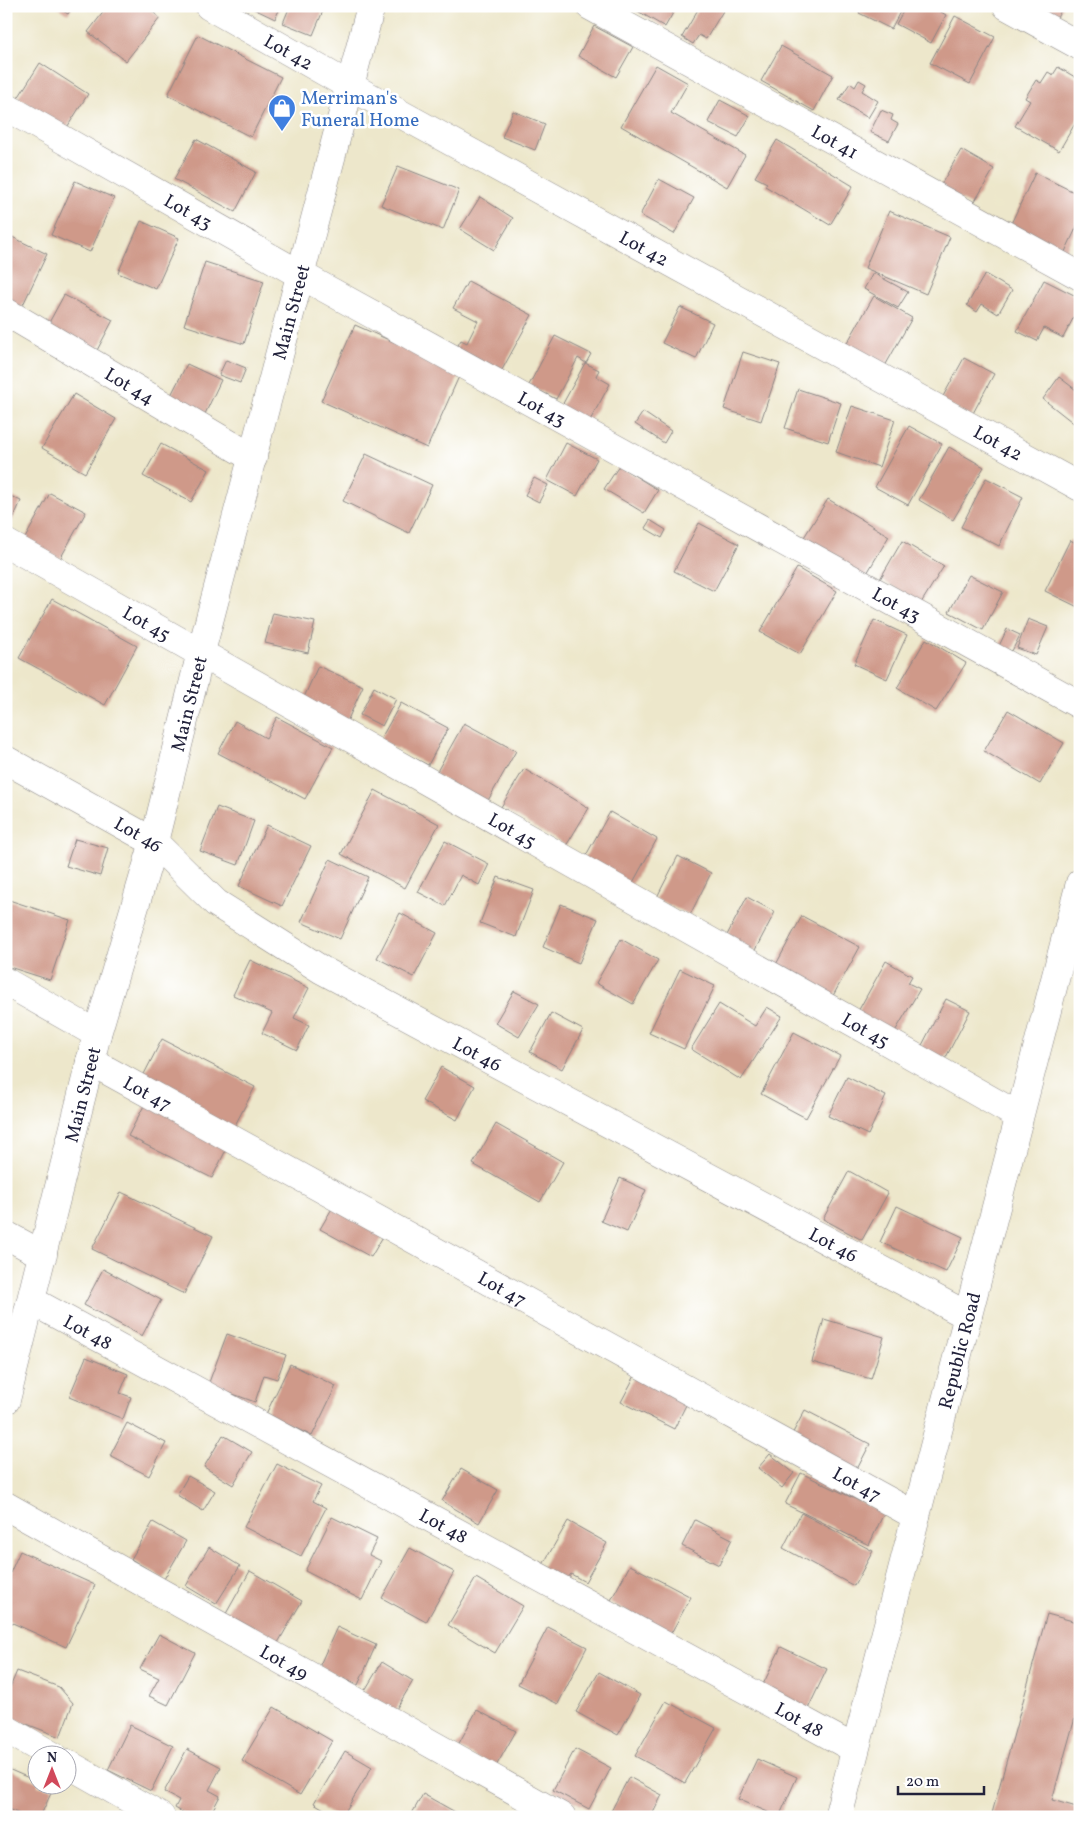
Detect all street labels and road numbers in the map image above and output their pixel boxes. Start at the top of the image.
street label: Lot 42 [259,29,317,78]
street label: Lot 41 [806,119,862,166]
street label: Lot 43 [159,189,216,237]
street label: Lot 42 [614,225,673,274]
street label: Main Street [267,261,318,363]
street label: Lot 44 [99,362,159,412]
street label: Lot 43 [512,386,570,434]
street label: Lot 42 [968,420,1027,468]
street label: Lot 43 [867,582,925,629]
street label: Lot 45 [117,601,175,648]
street label: Main Street [166,653,215,755]
street label: Lot 45 [483,807,540,855]
street label: Lot 46 [109,811,168,859]
street label: Lot 45 [836,1007,894,1055]
street label: Lot 46 [448,1031,506,1079]
street label: Main Street [60,1044,108,1145]
street label: Lot 47 [118,1071,176,1118]
street label: Lot 46 [804,1222,862,1270]
street label: Lot 47 [473,1266,531,1314]
street label: Republic Road [933,1290,988,1412]
street label: Lot 48 [58,1310,116,1357]
street label: Lot 47 [827,1462,885,1509]
street label: Lot 48 [414,1503,472,1551]
street label: Lot 49 [254,1639,313,1688]
street label: Lot 48 [770,1697,828,1744]

